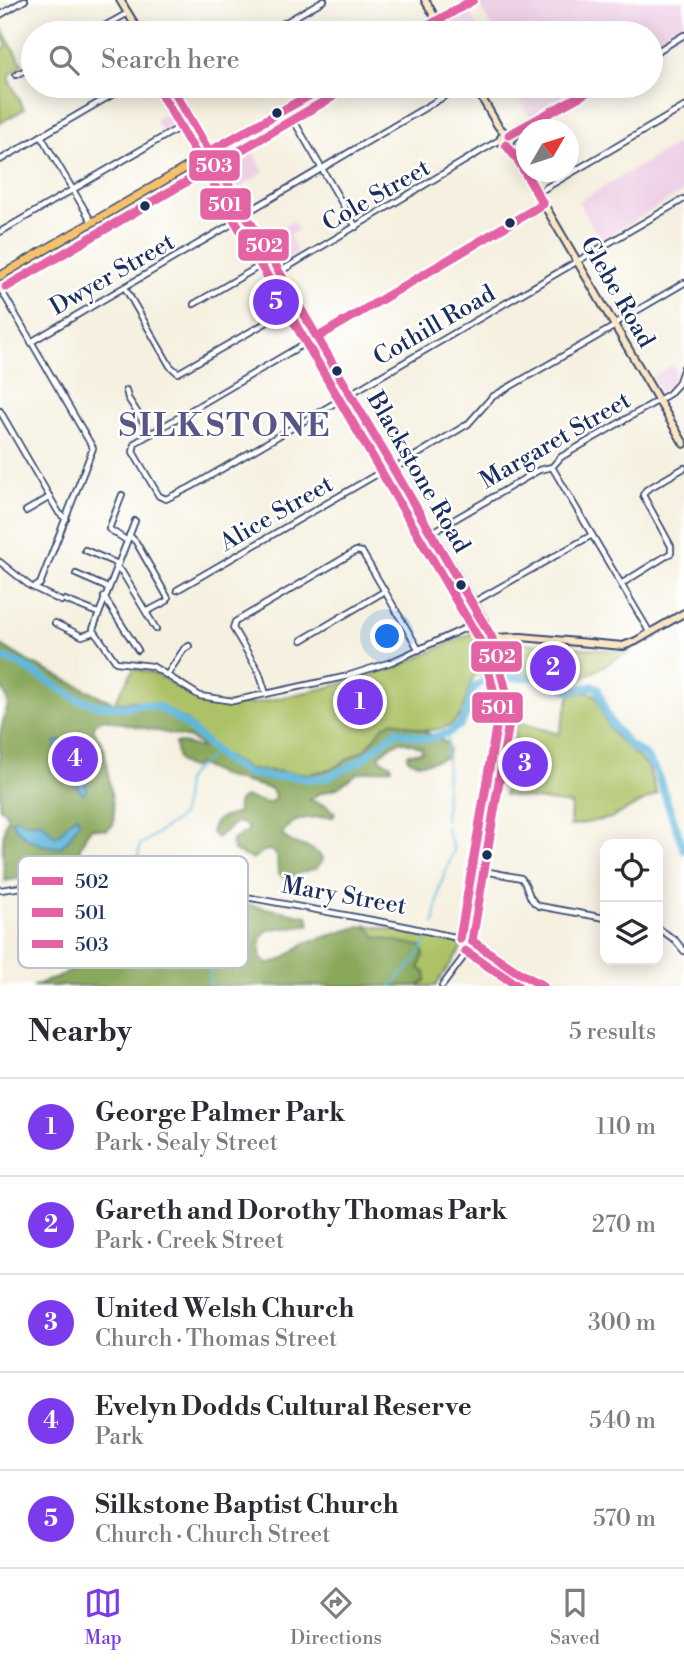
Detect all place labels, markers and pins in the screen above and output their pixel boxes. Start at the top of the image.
unlabelled marker [270,106,284,120]
unlabelled marker [138,199,152,213]
unlabelled marker [503,216,517,230]
pin: 5 [253,276,299,328]
unlabelled marker [330,364,344,378]
unlabelled marker [454,578,468,592]
pin: 2 [530,642,576,694]
pin: 1 [337,676,383,728]
pin: 4 [52,733,98,785]
pin: 3 [502,738,548,790]
unlabelled marker [480,848,494,862]

